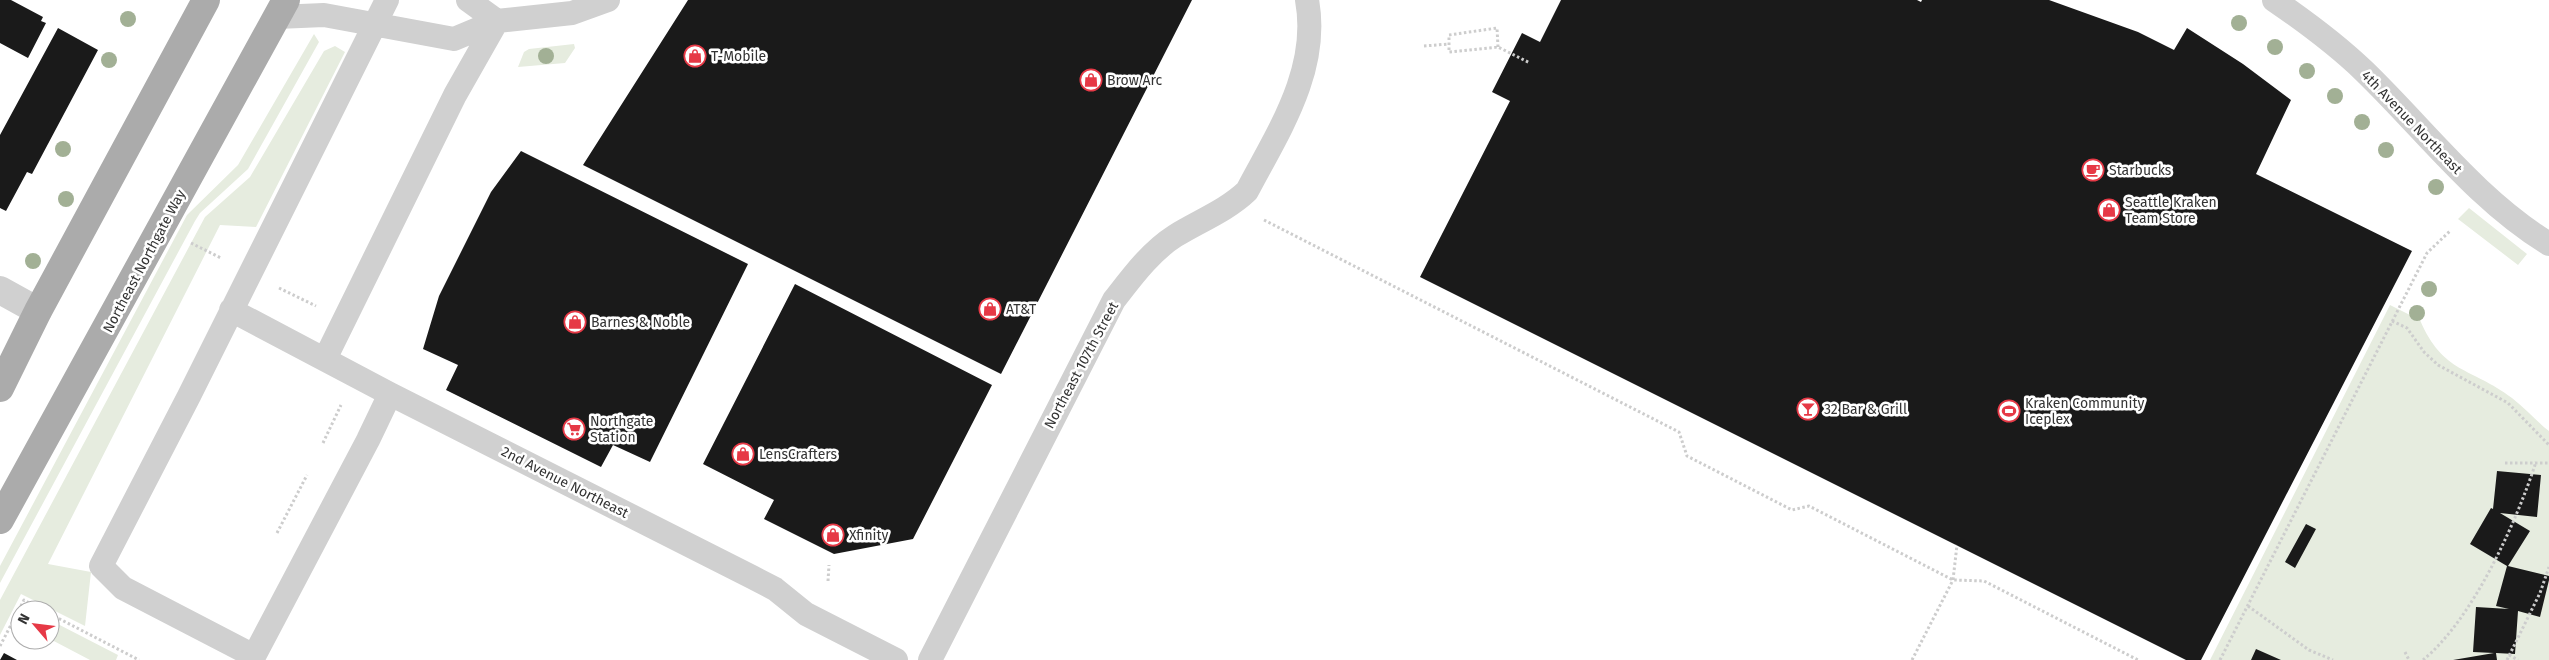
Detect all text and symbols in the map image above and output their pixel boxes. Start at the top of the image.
shop icon: T-Mobile [683,44,707,68]
place label: T-Mobile [711,48,766,65]
street label: 4th Avenue Northeast [2358,67,2466,178]
shop icon: Brow Arc [1079,68,1103,92]
place label: Brow Arc [1107,72,1162,89]
cafe icon: Starbucks [2081,158,2105,182]
place label: Starbucks [2109,162,2172,179]
street label: Northeast Northgate Way [100,187,189,336]
place label: Seattle Kraken Team Store [2125,194,2217,227]
shop icon: Seattle Kraken Team Store [2097,198,2121,222]
shop icon: AT&T [978,297,1002,321]
street label: Northeast 107th Street [1041,298,1123,432]
place label: AT&T [1006,301,1037,318]
shop icon: Barnes & Noble [563,310,587,334]
place label: Barnes & Noble [591,314,690,331]
place label: Kraken Community Iceplex [2025,395,2144,428]
bar icon: 32 Bar & Grill [1796,397,1820,421]
sports icon: Kraken Community Iceplex [1997,399,2021,423]
place label: 32 Bar & Grill [1824,401,1907,418]
place label: Northgate Station [590,413,654,446]
supermarket icon: Northgate Station [562,417,586,441]
shop icon: LensCrafters [731,442,755,466]
street label: 2nd Avenue Northeast [498,443,632,522]
place label: LensCrafters [759,446,838,463]
shop icon: Xfinity [821,523,845,547]
place label: Xfinity [849,527,889,544]
north arrow [10,600,60,650]
text: N [14,611,34,627]

